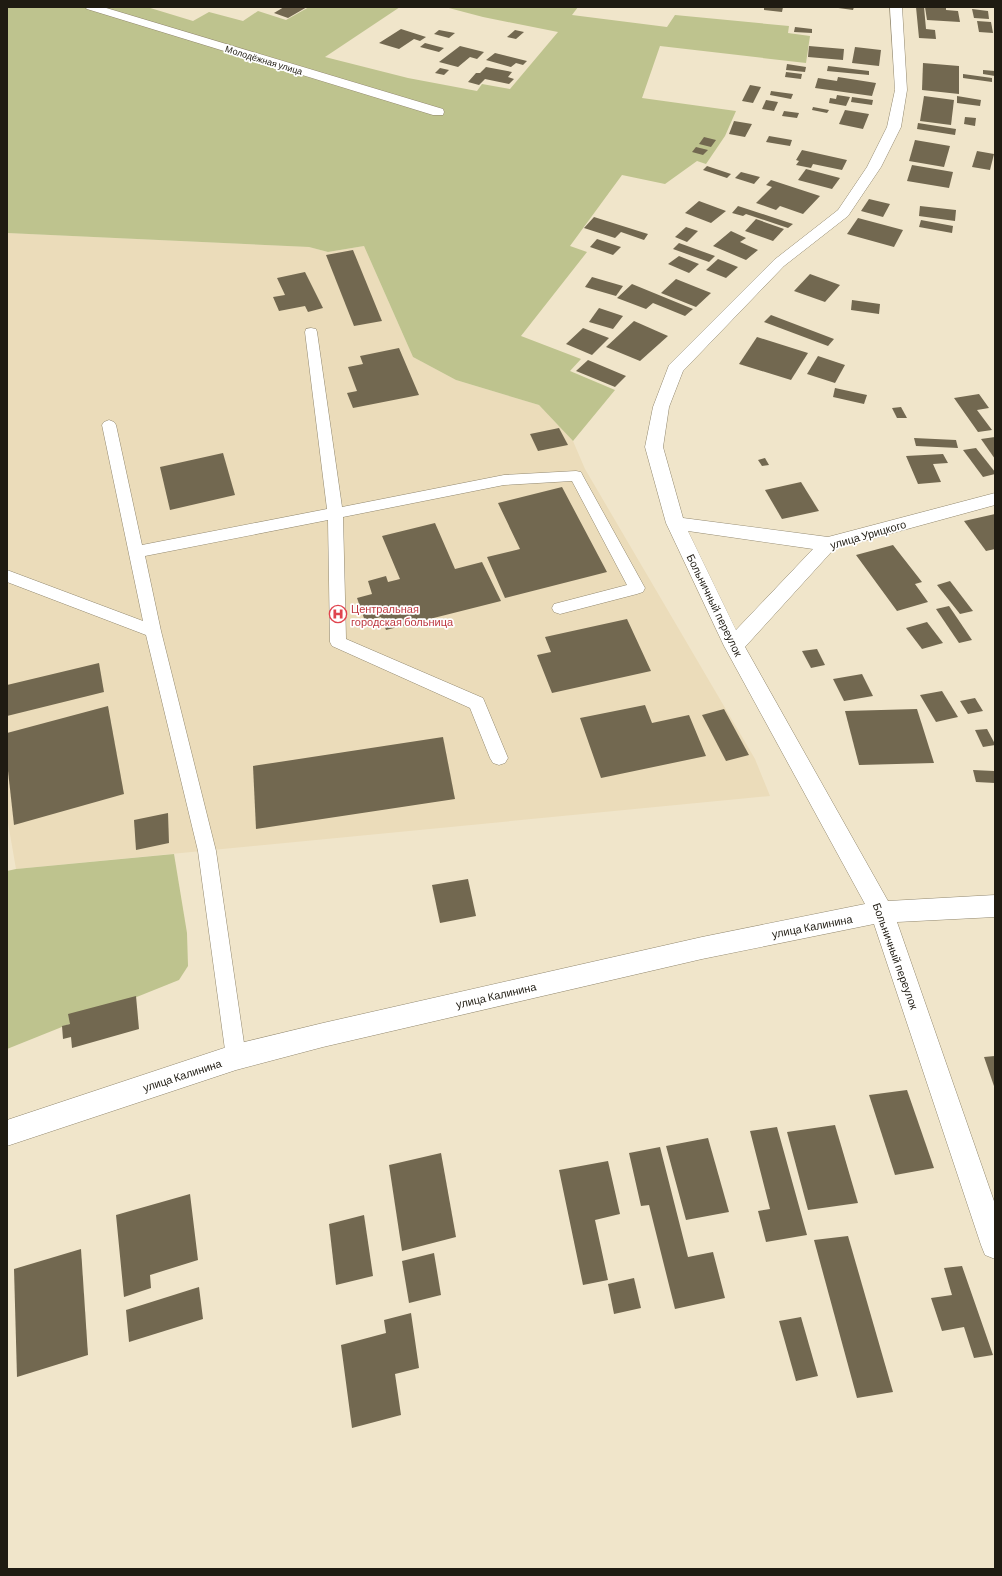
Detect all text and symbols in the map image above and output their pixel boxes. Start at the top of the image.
street label: Молодёжная улица [224,43,304,77]
street label: улица Урицкого [829,517,907,551]
street label: Больничный переулок [685,552,746,659]
place label: Центральная городская больница [351,602,454,628]
hospital icon: Центральная городская больница [328,604,348,624]
street label: Больничный переулок [871,901,921,1011]
street label: улица Калинина [771,912,854,940]
street label: улица Калинина [455,979,538,1011]
street label: улица Калинина [141,1056,224,1094]

